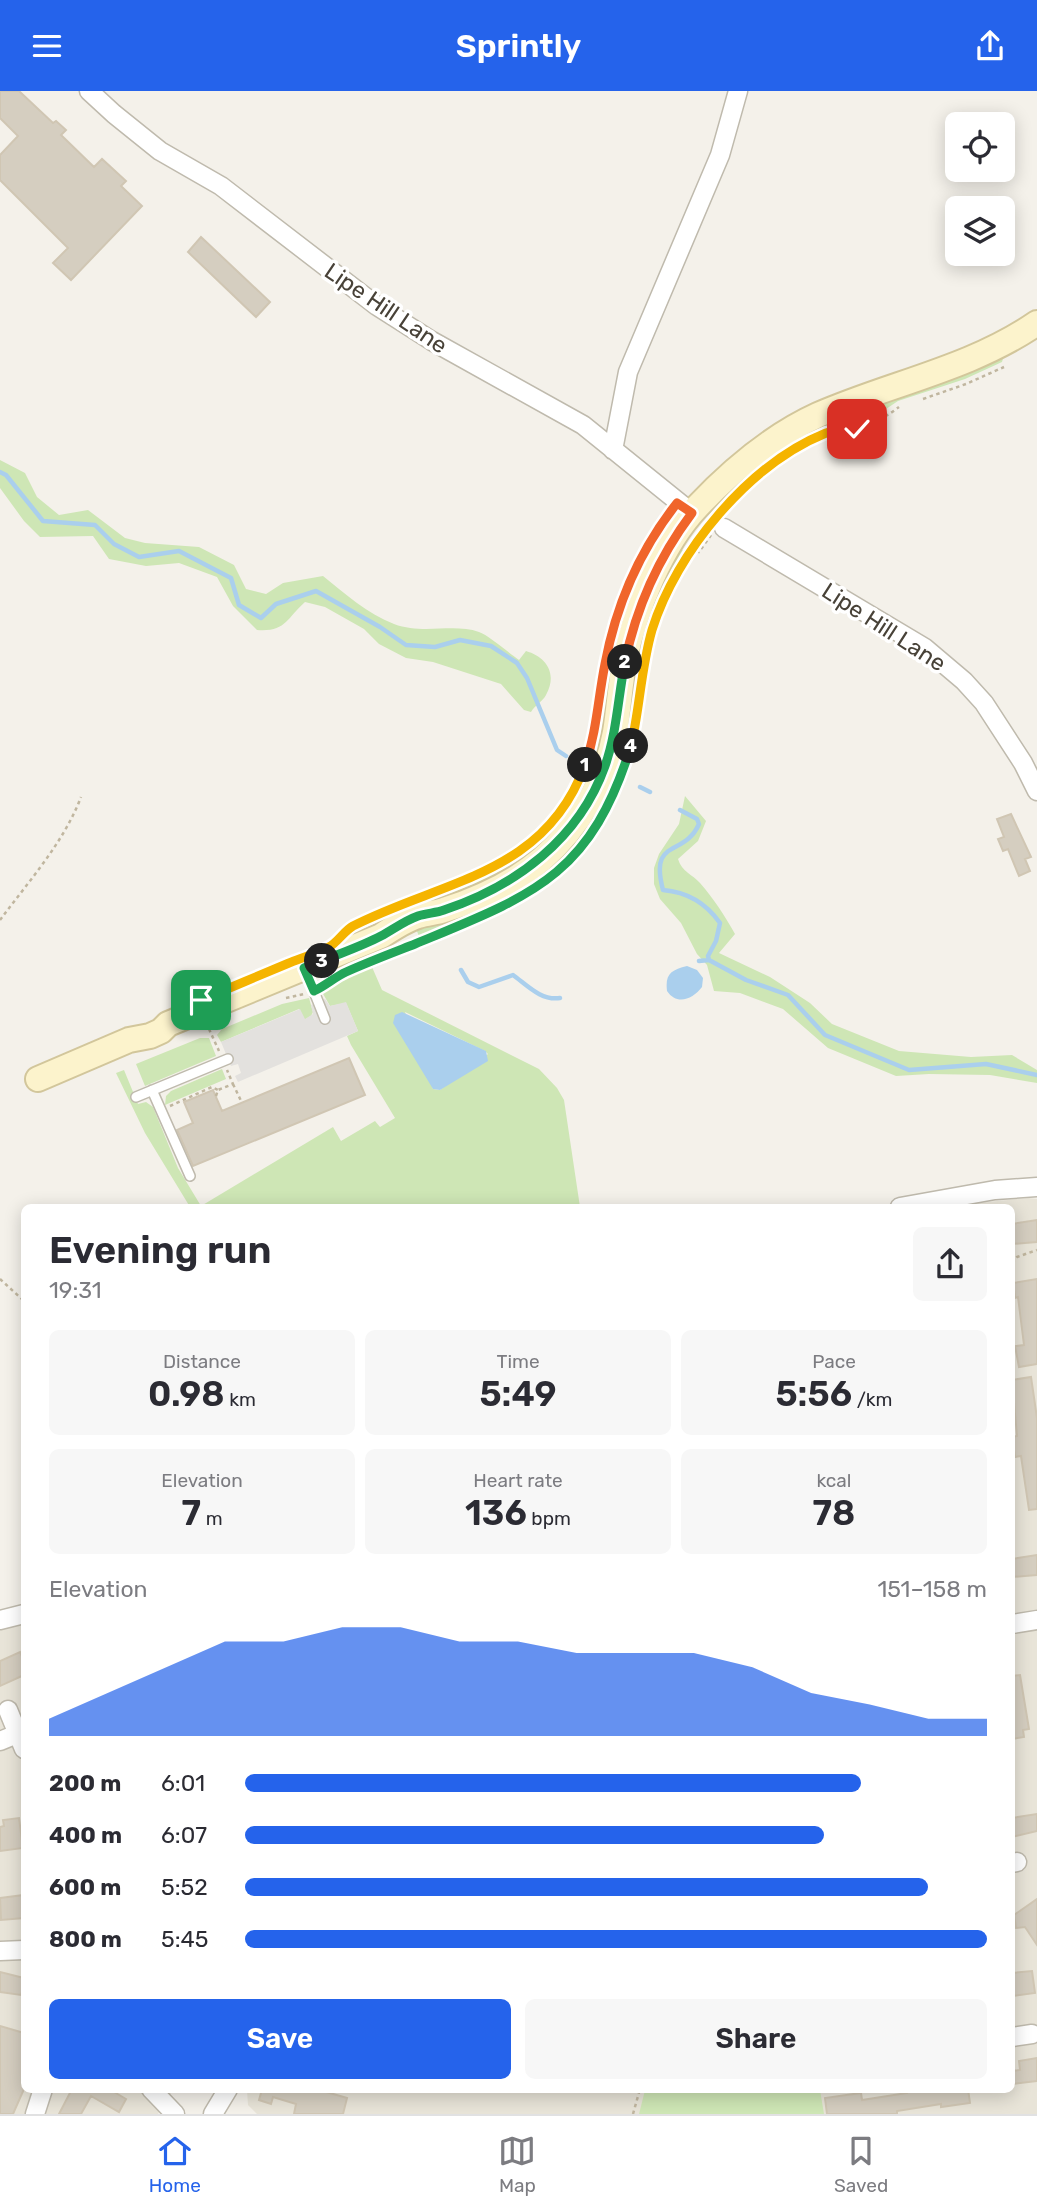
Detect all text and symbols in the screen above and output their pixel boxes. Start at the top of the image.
icon: menu [28,27,66,65]
text: Sprintly [456,27,581,65]
icon: share [971,27,1009,65]
map controls [945,112,1015,266]
button: locate [945,112,1015,182]
button: layers [945,196,1015,266]
street label: Lipe Hill Lane [319,257,453,359]
pin [827,399,887,459]
icon: check [838,410,876,448]
street label: Lipe Hill Lane [817,577,951,677]
pin: 2 [608,645,642,679]
text: 2 [618,650,631,673]
pin: 4 [614,729,648,763]
text: 4 [624,734,637,757]
pin: 1 [568,747,602,783]
text: 1 [580,753,589,776]
pin: 3 [304,943,340,979]
text: 3 [315,949,328,972]
pin [171,970,231,1030]
icon: arrive [182,981,220,1019]
text: Evening run [49,1227,272,1273]
button: share [913,1227,987,1301]
text: 19:31 [49,1276,102,1304]
text: Distance [163,1350,241,1373]
text: Time [496,1350,540,1373]
text: Pace [812,1350,856,1373]
text: 0.98 [148,1373,225,1415]
text: 5:49 [479,1373,557,1415]
text: 5:56 [776,1373,852,1415]
text: km [225,1388,256,1411]
text: /km [852,1388,893,1411]
text: Elevation [161,1469,243,1492]
text: Heart rate [473,1469,563,1492]
text: kcal [817,1469,851,1492]
text: 7 [181,1492,201,1534]
text: 136 [465,1492,527,1534]
text: 78 [813,1492,855,1534]
text: m [201,1507,223,1530]
text: bpm [527,1507,571,1530]
text: Elevation [49,1575,148,1603]
text: 151–158 m [877,1575,987,1603]
text: 200 m [49,1769,121,1797]
text: 6:01 [161,1769,205,1797]
text: 400 m [49,1821,122,1849]
text: 6:07 [161,1821,207,1849]
text: 600 m [49,1873,121,1901]
text: 5:52 [161,1873,208,1901]
text: 800 m [49,1925,122,1953]
text: 5:45 [161,1925,209,1953]
button: Save [49,1999,511,2079]
button: Share [525,1999,987,2079]
tab: Home [149,2132,201,2197]
tab: Map [498,2132,536,2197]
tab: Saved [834,2132,888,2197]

